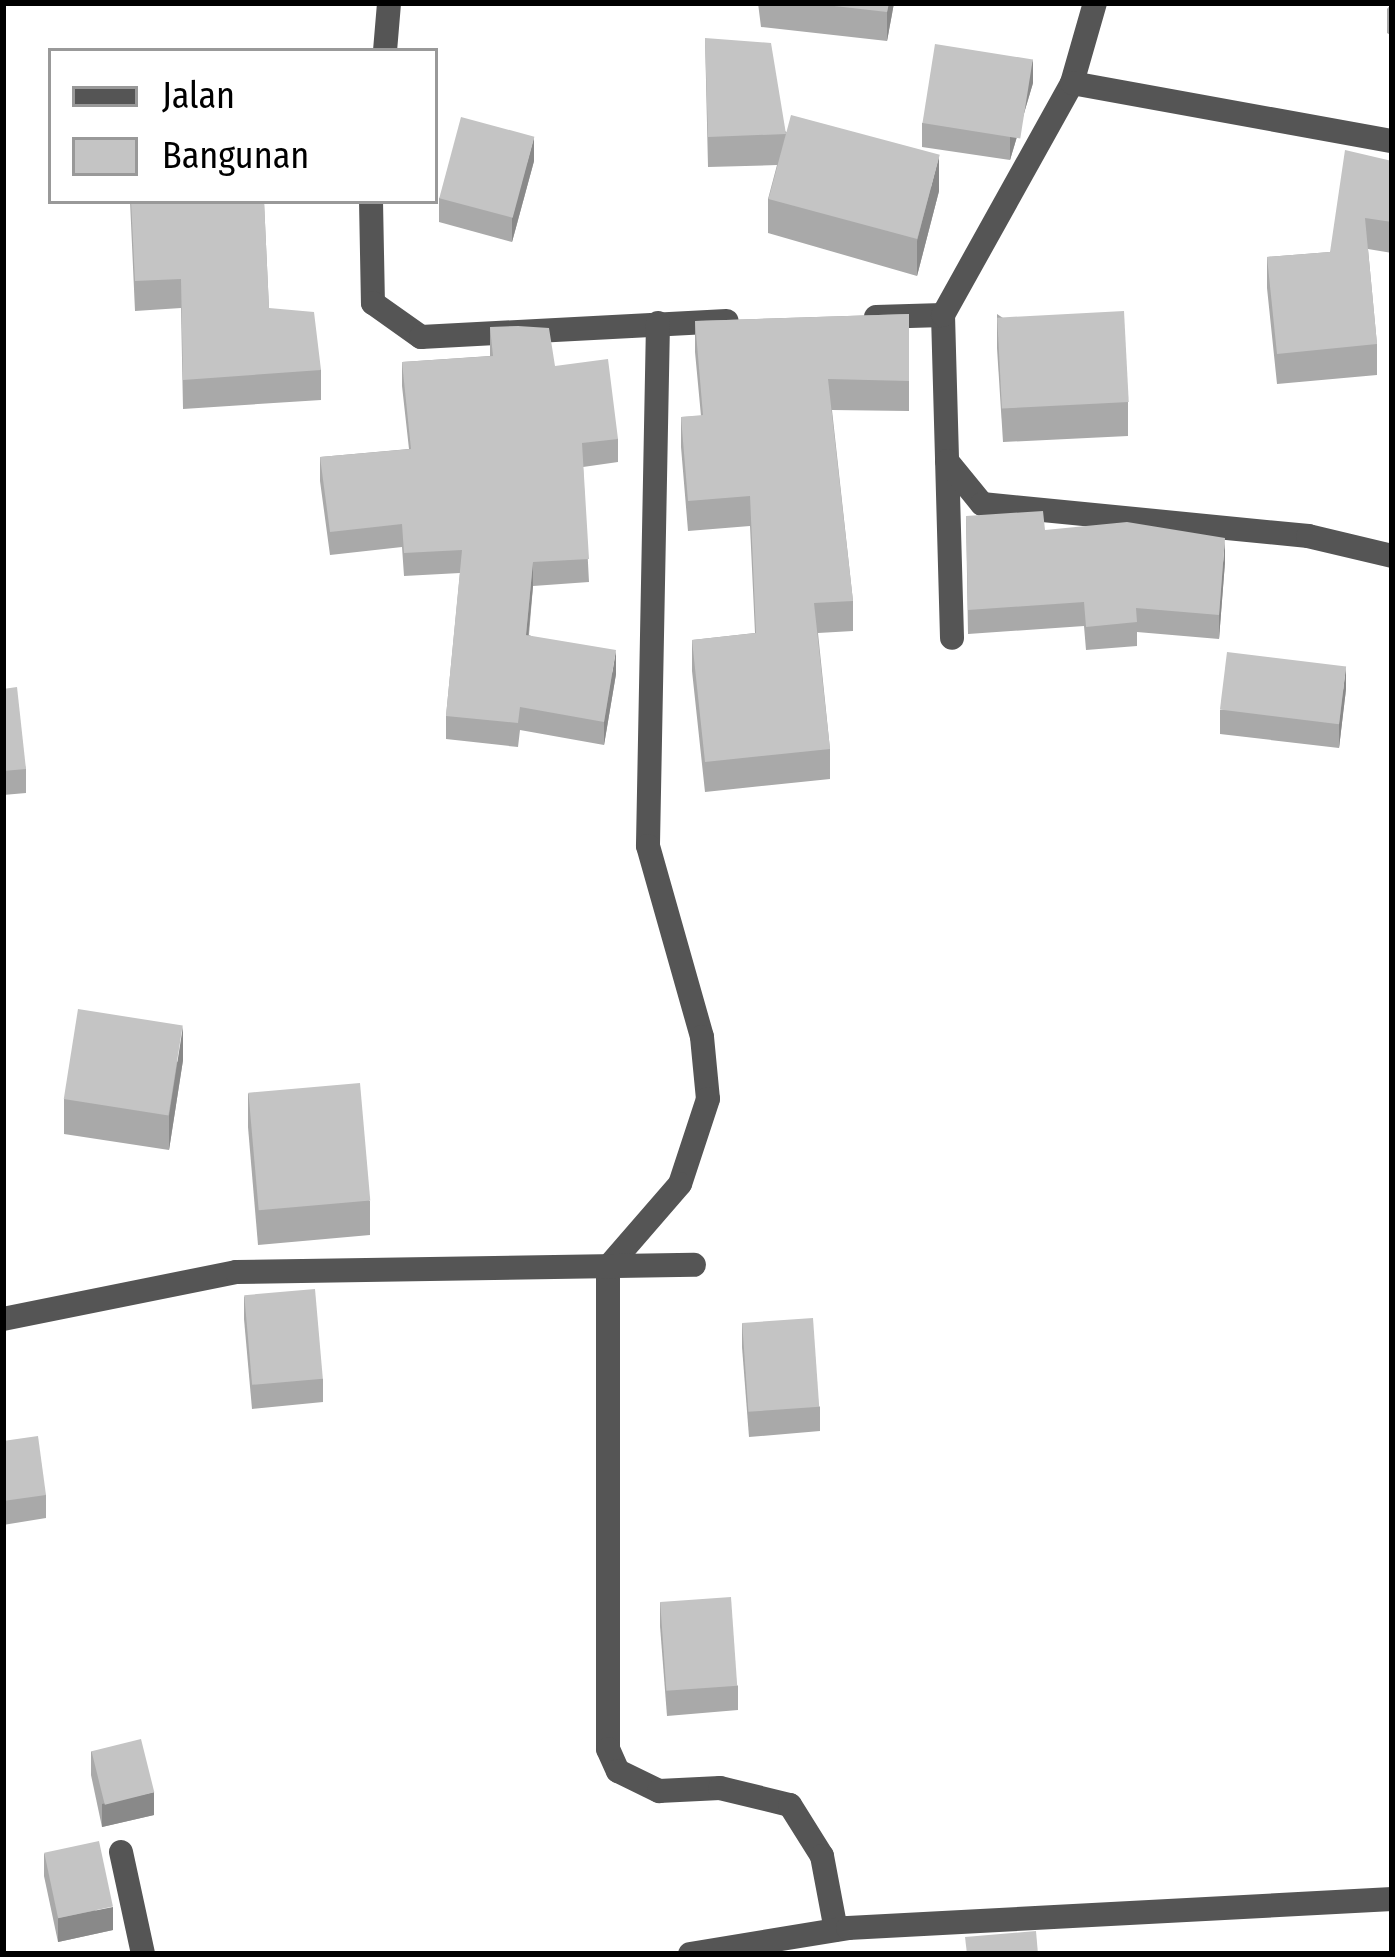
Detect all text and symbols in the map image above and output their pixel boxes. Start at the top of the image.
legend [48,48,438,204]
text: Jalan [162,74,235,118]
text: Bangunan [162,134,309,178]

